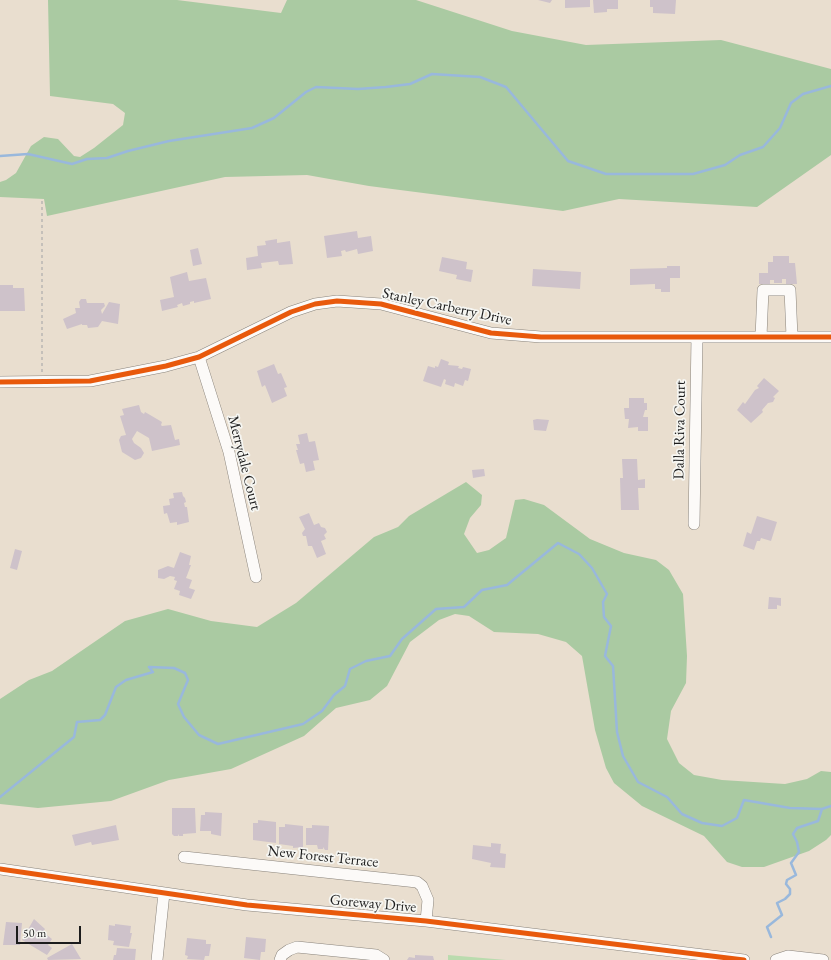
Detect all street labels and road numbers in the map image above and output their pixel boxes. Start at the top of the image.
street label: Stanley Carberry Drive [381,285,513,329]
street label: Dalla Riva Court [670,380,690,480]
street label: Merrydale Court [224,414,264,512]
street label: New Forest Terrace [267,842,379,872]
street label: Goreway Drive [329,891,417,917]

